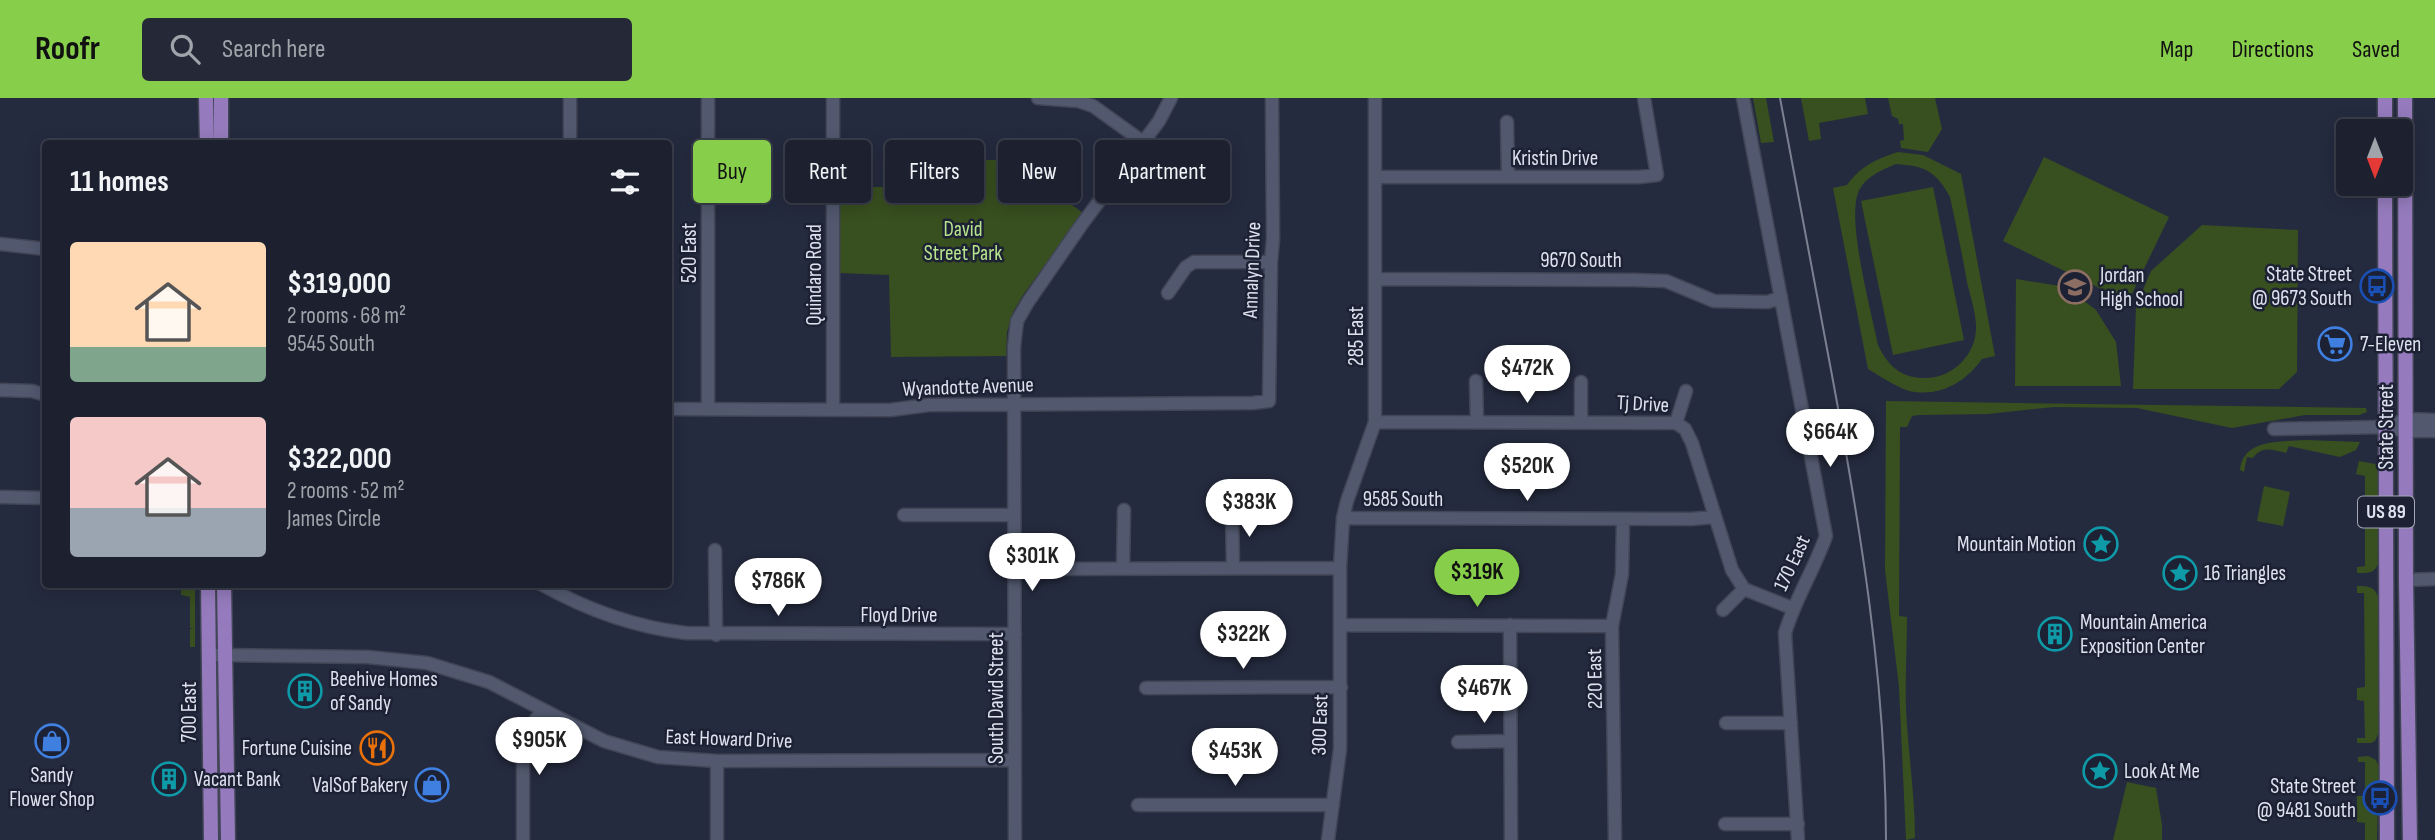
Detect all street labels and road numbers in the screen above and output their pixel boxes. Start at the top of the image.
street label: Kristin Drive [1512,146,1598,171]
street label: Annalyn Drive [1238,221,1266,320]
street label: 520 East [677,223,702,283]
street label: Quindaro Road [802,224,827,326]
street label: 9670 South [1540,248,1622,273]
street label: 285 East [1344,306,1369,366]
street label: Wyandotte Avenue [902,372,1034,402]
street label: State Street [2374,384,2399,470]
street label: Tj Drive [1616,390,1670,418]
street label: 9585 South [1363,487,1443,512]
road number: US 89 [2358,496,2414,528]
street label: 170 East [1768,531,1816,595]
street label: Floyd Drive [860,603,938,628]
street label: South David Street [984,632,1009,764]
street label: 220 East [1582,649,1608,709]
street label: 700 East [177,682,202,742]
street label: 300 East [1306,694,1334,756]
street label: East Howard Drive [665,724,793,754]

